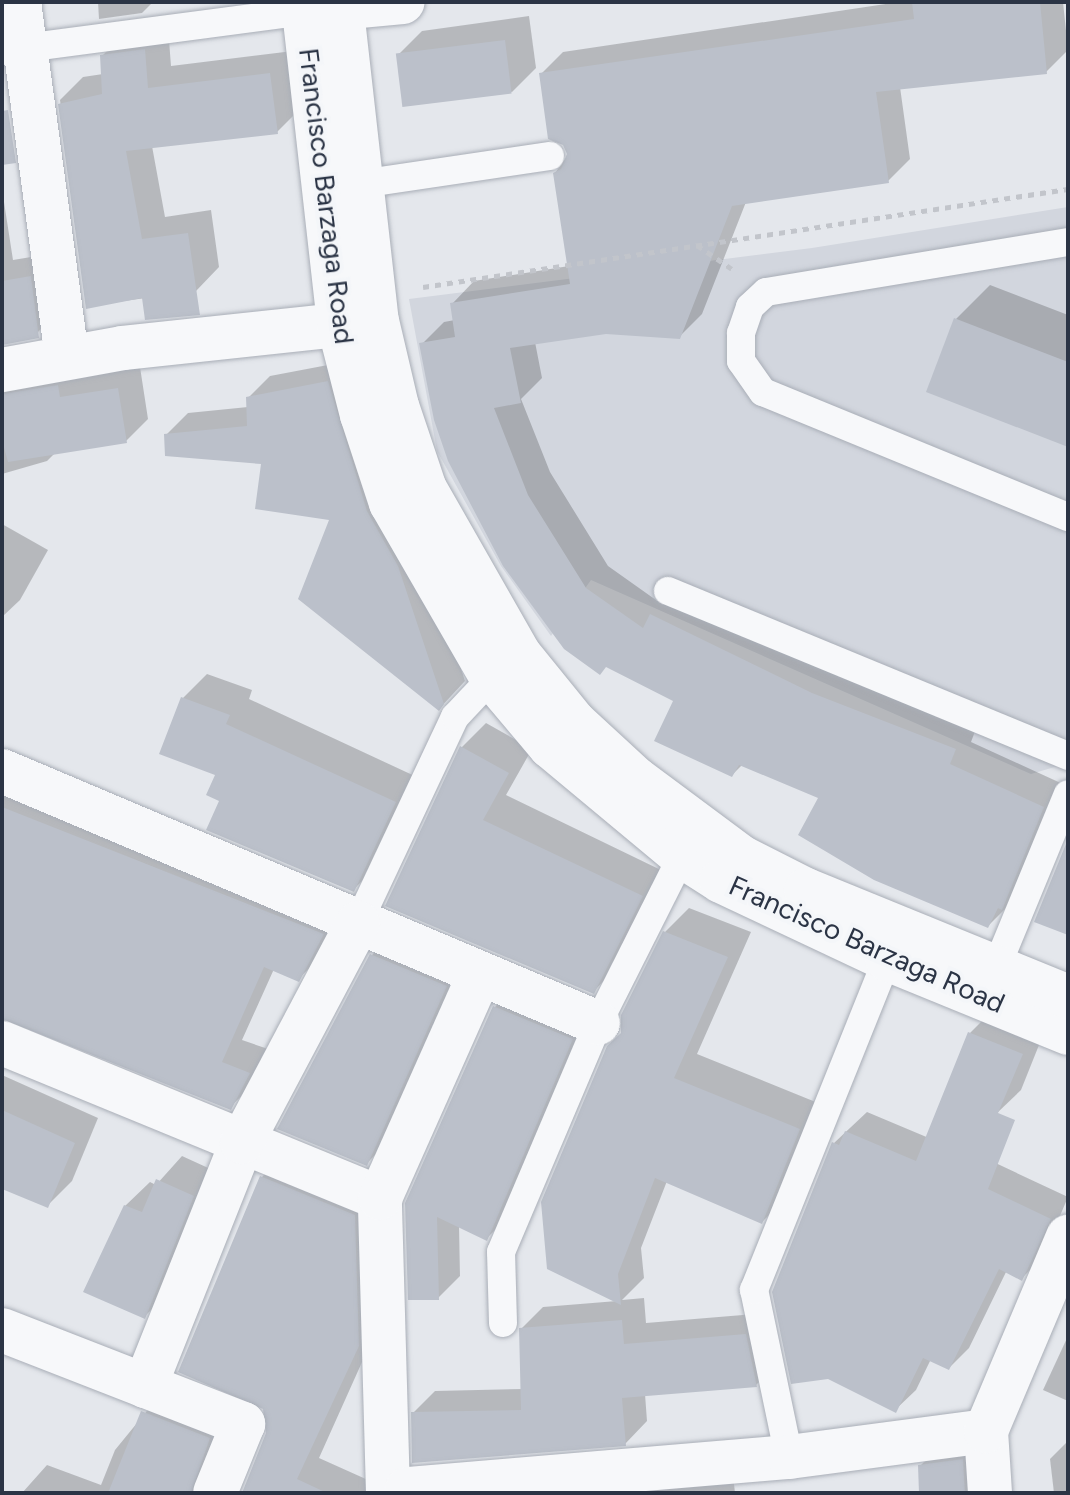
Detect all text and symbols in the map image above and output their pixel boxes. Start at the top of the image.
street label: Francisco Barzaga Road [292,46,362,346]
street label: Francisco Barzaga Road [724,868,1010,1020]

